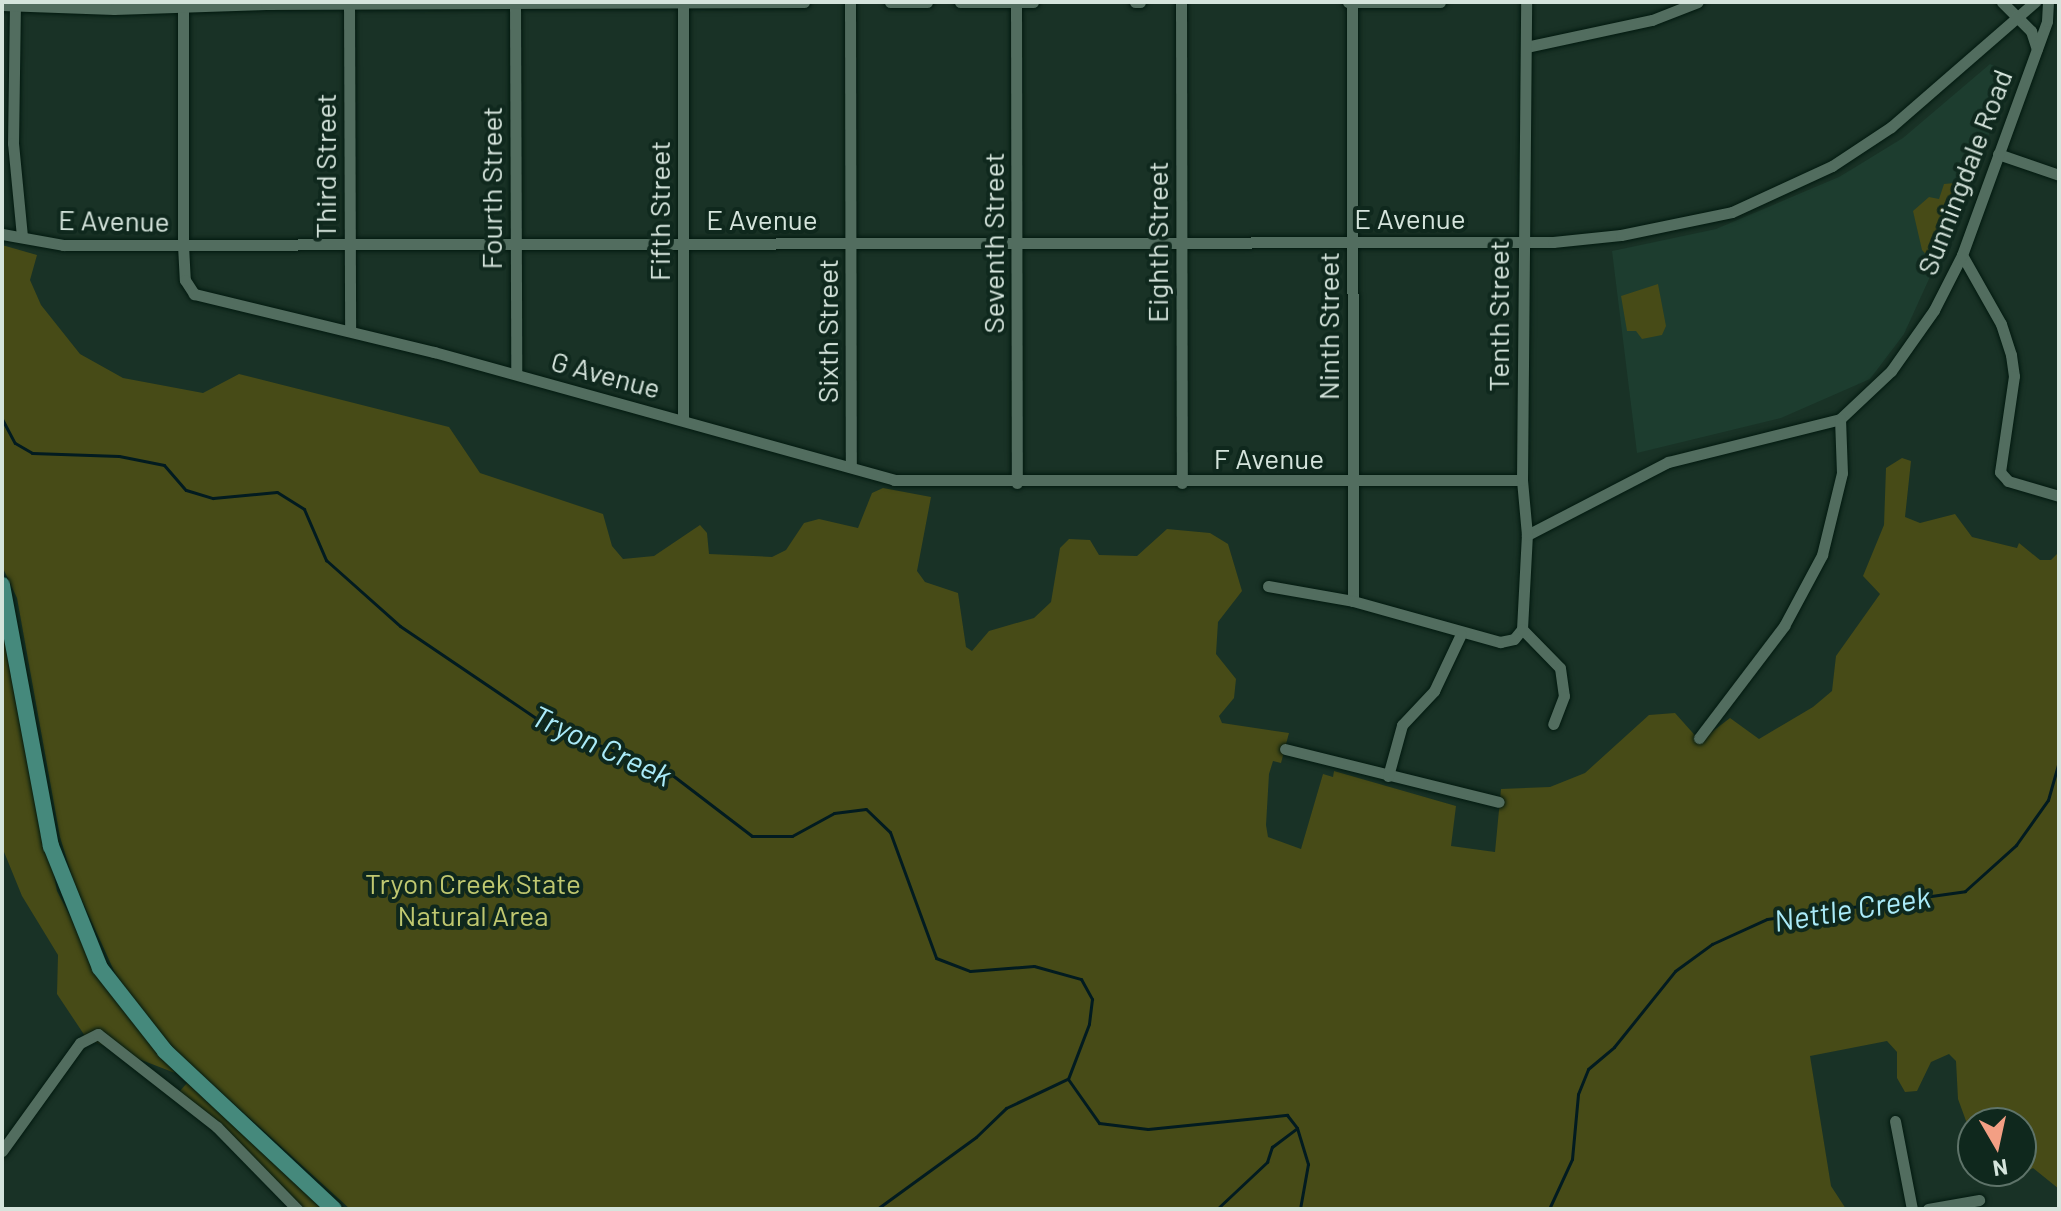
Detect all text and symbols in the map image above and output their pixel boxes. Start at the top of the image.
street label: Sunningdale Road [1909,65,2019,279]
street label: Third Street [308,93,342,239]
street label: Fourth Street [474,107,508,269]
street label: Fifth Street [642,141,676,281]
street label: Seventh Street [976,152,1010,334]
street label: Eighth Street [1140,161,1174,323]
street label: E Avenue [1354,201,1466,235]
street label: E Avenue [58,202,170,238]
street label: E Avenue [706,202,818,236]
street label: Tenth Street [1481,240,1515,392]
street label: Ninth Street [1311,252,1345,400]
street label: Sixth Street [810,259,844,403]
street label: G Avenue [548,343,664,405]
street label: F Avenue [1214,441,1324,475]
water label: Tryon Creek [526,697,678,793]
park label: Tryon Creek State Natural Area [365,866,581,932]
water label: Nettle Creek [1771,878,1933,938]
north arrow [1957,1107,2037,1187]
text: N [1991,1155,2010,1183]

